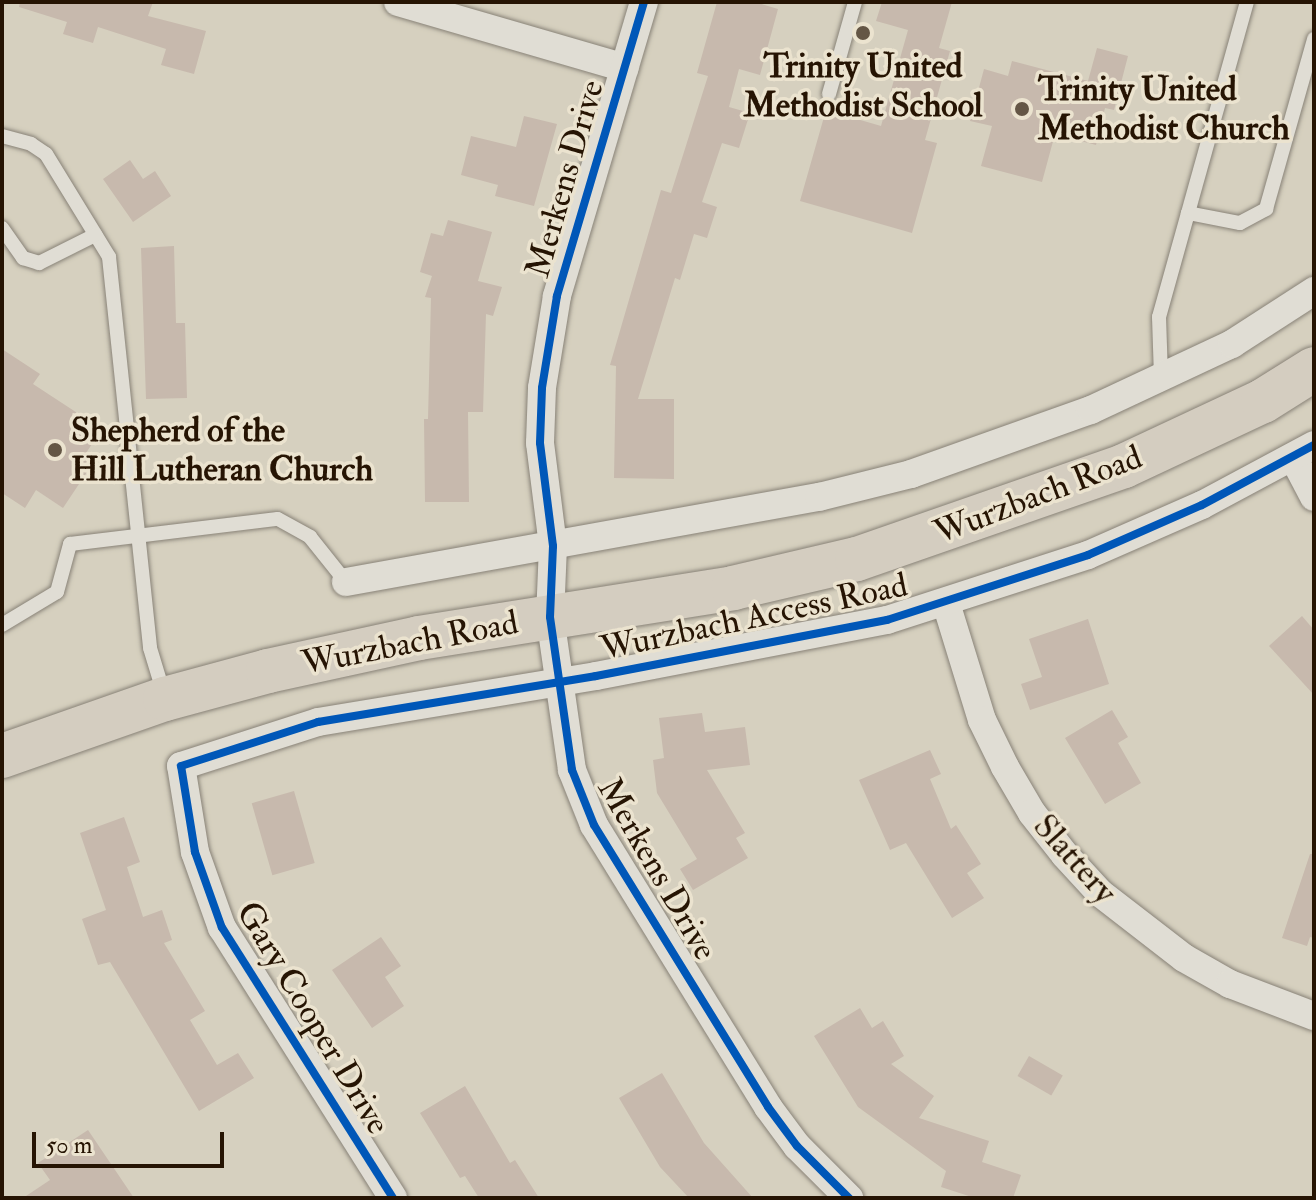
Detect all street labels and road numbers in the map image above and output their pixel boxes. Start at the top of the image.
street label: Merkens Drive [517,76,613,282]
street label: Wurzbach Road [928,437,1148,553]
street label: Wurzbach Access Road [597,565,911,669]
street label: Wurzbach Road [298,602,522,684]
street label: Merkens Drive [589,771,725,967]
street label: Slattery [1025,806,1125,912]
street label: Gary Cooper Drive [228,894,398,1142]

